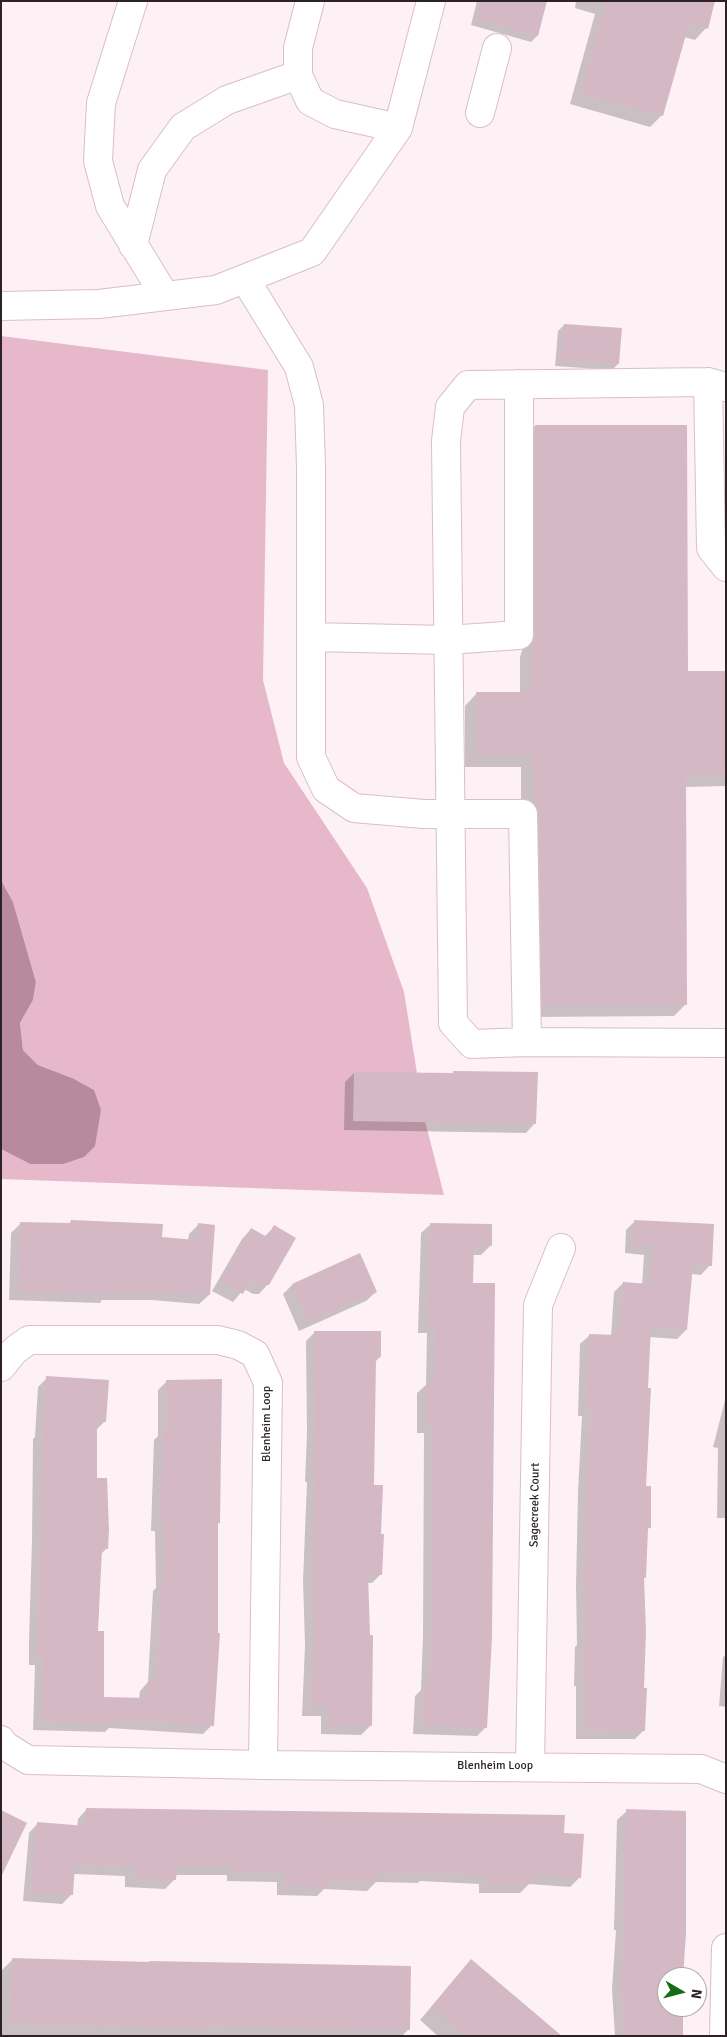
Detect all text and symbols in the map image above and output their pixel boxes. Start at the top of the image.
street label: Blenheim Loop [260,1386,274,1462]
street label: Sagecreek Court [527,1463,543,1547]
street label: Blenheim Loop [457,1759,533,1773]
north arrow [657,1967,707,2017]
text: N [687,1988,705,2000]

